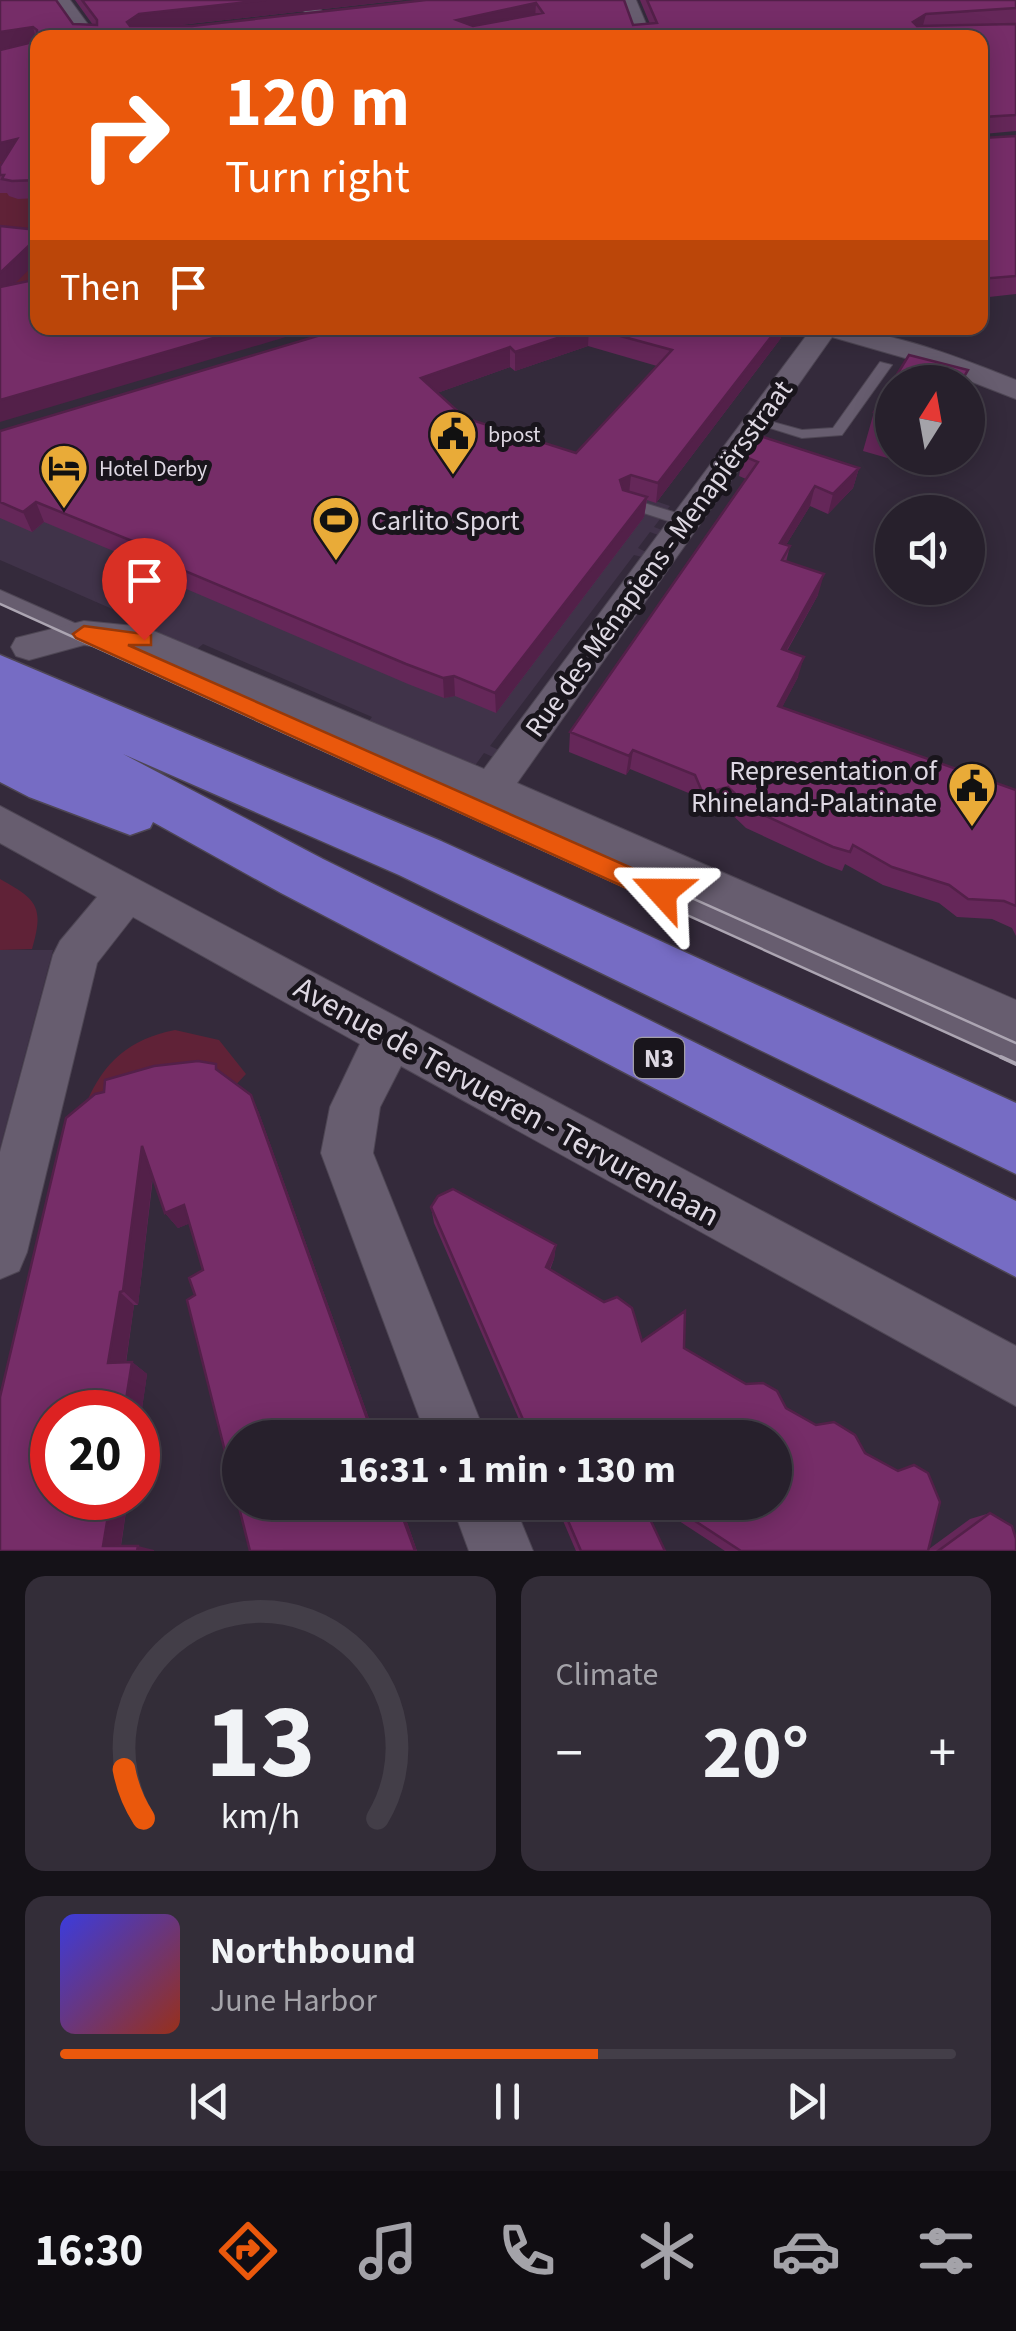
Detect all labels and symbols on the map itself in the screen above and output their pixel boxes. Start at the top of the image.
north arrow [875,365,985,475]
street label: Rue des Ménapiens - Menapiërsstraat [515,371,802,745]
public building icon: bpost [427,408,479,476]
place label: bpost [488,419,541,451]
hotel icon: Hotel Derby [38,442,90,510]
place label: Hotel Derby [99,453,208,485]
sports icon: Carlito Sport [310,494,362,562]
place label: Carlito Sport [371,501,520,541]
pin [102,538,187,641]
place label: Representation of Rhineland-Palatinate [691,751,938,823]
public building icon: Representation of Rhineland-Palatinate [946,760,998,828]
position arrow [610,840,714,944]
street label: Avenue de Tervueren - Tervurenlaan [285,965,728,1238]
road number: N3 [634,1038,684,1078]
speed limit sign: 20 [30,1390,160,1520]

